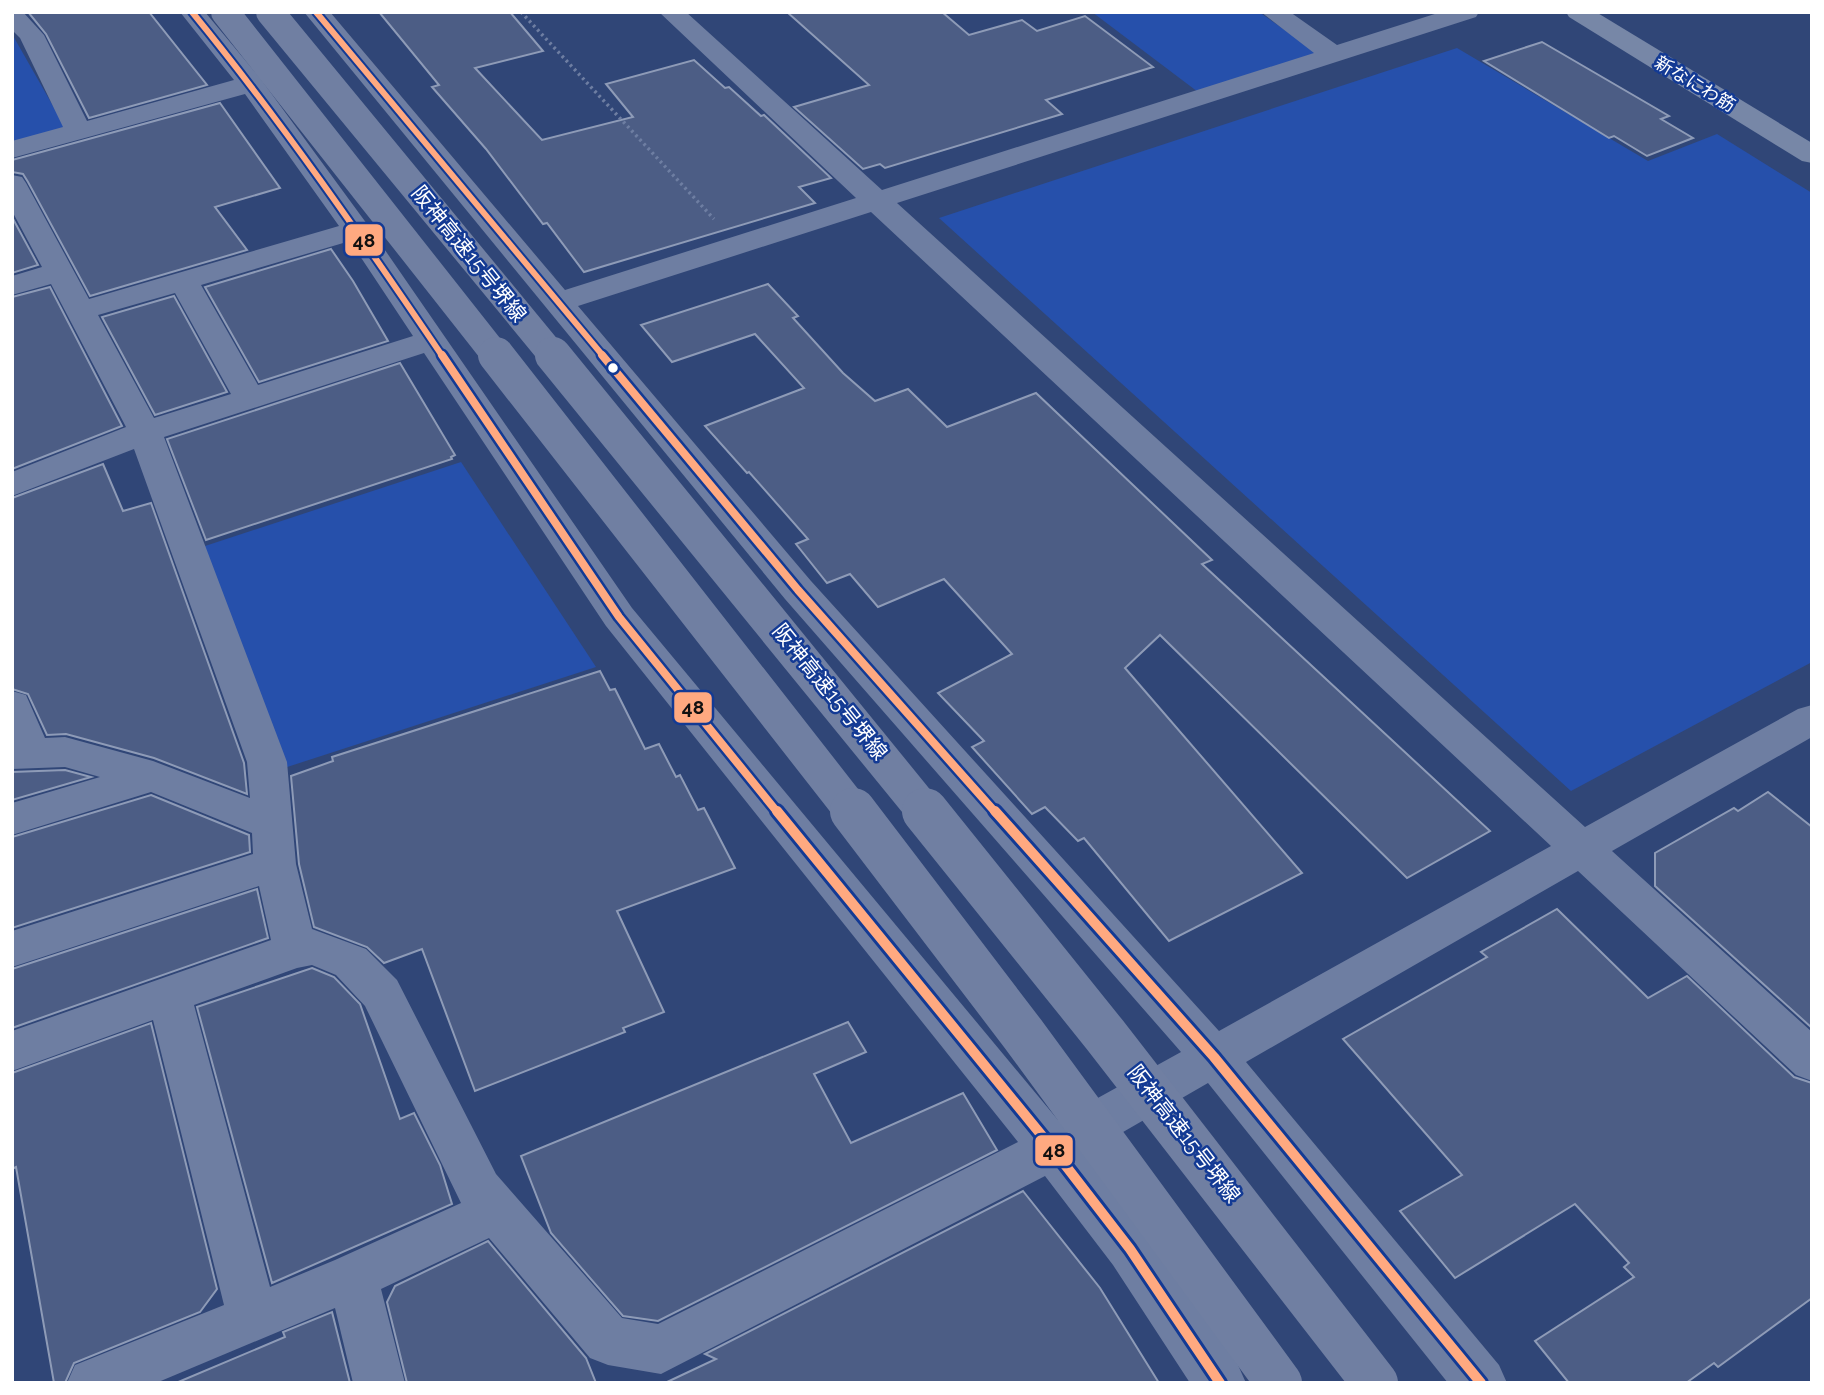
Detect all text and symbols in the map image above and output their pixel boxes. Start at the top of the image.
street label: 新なにわ筋 [1651,51,1739,116]
street label: 阪神高速15号堺線 [407,181,532,327]
line badge: 48 [344,223,384,257]
text: 48 [353,229,375,251]
unlabelled marker [606,361,620,375]
street label: 阪神高速15号堺線 [768,619,893,765]
line badge: 48 [673,691,713,724]
text: 48 [682,696,704,718]
street label: 阪神高速15号堺線 [1123,1060,1246,1207]
line badge: 48 [1034,1134,1074,1167]
text: 48 [1043,1139,1065,1161]

